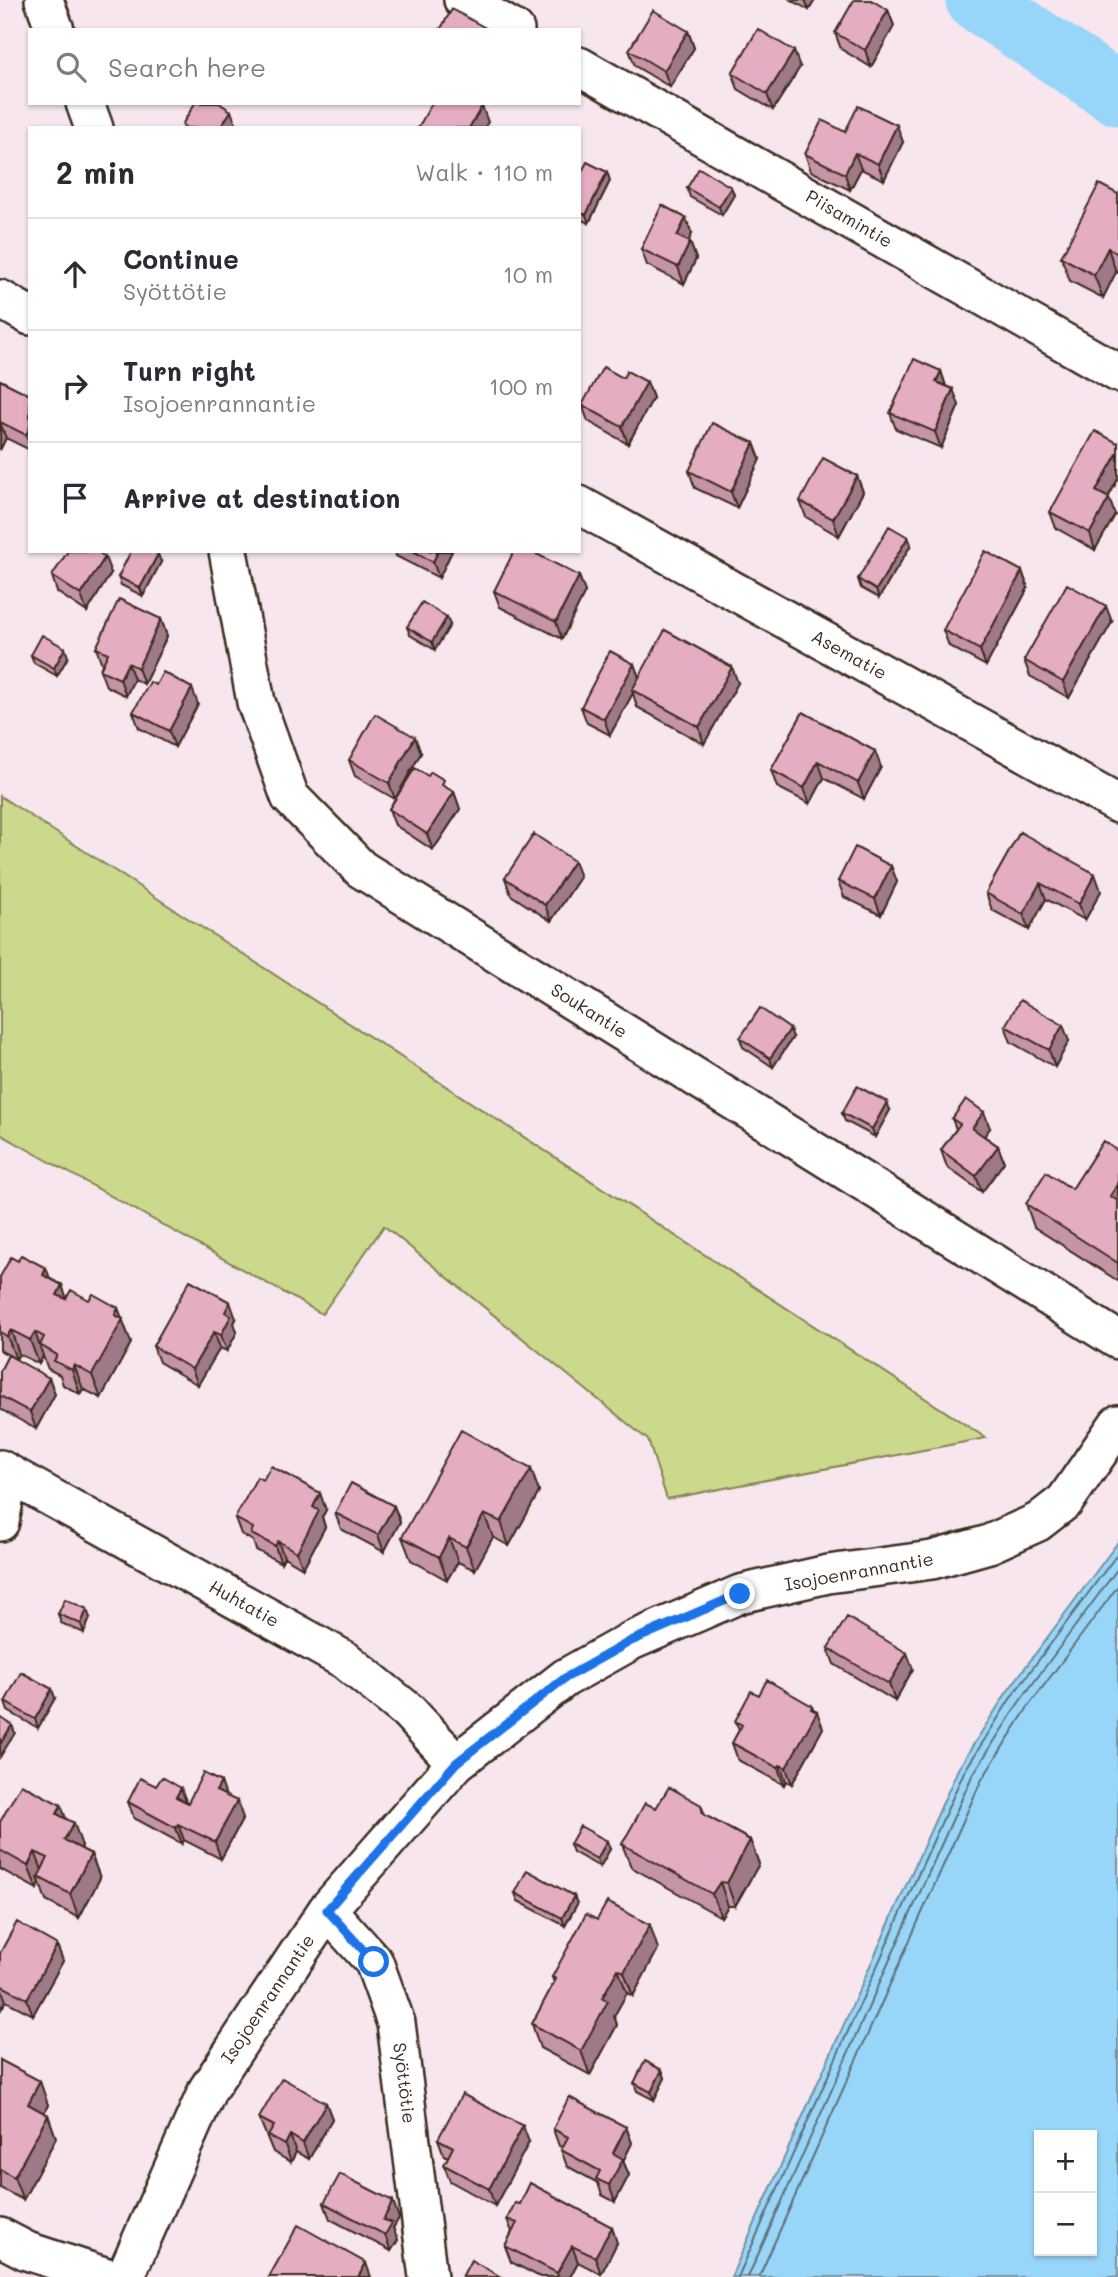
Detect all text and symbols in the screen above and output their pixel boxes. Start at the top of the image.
search box [28,28,581,105]
icon: search [52,48,90,86]
text: Search here [108,50,266,84]
text: 2 min [56,152,135,192]
text: Walk · 110 m [415,157,553,187]
street label: Piisamintie [802,184,897,253]
text: Continue [123,242,239,276]
icon: ahead [56,255,94,293]
text: 10 m [503,259,553,289]
text: Syöttötie [123,276,227,306]
text: Turn right [123,354,256,388]
icon: right [56,367,94,405]
text: 100 m [489,371,553,401]
text: Isojoenrannantie [123,388,316,418]
icon: arrive [56,479,94,517]
text: Arrive at destination [123,481,400,515]
street label: Asematie [808,624,891,685]
street label: Soukantie [547,977,632,1043]
street label: Isojoenrannantie [782,1546,935,1596]
street label: Huhtatie [205,1574,284,1632]
route end [724,1578,755,1609]
street label: Isojoenrannantie [215,1929,319,2068]
route start [358,1946,389,1977]
street label: Syöttötie [388,2041,422,2125]
map controls [1034,2130,1097,2256]
button: + [1034,2130,1097,2193]
button: − [1034,2193,1097,2256]

